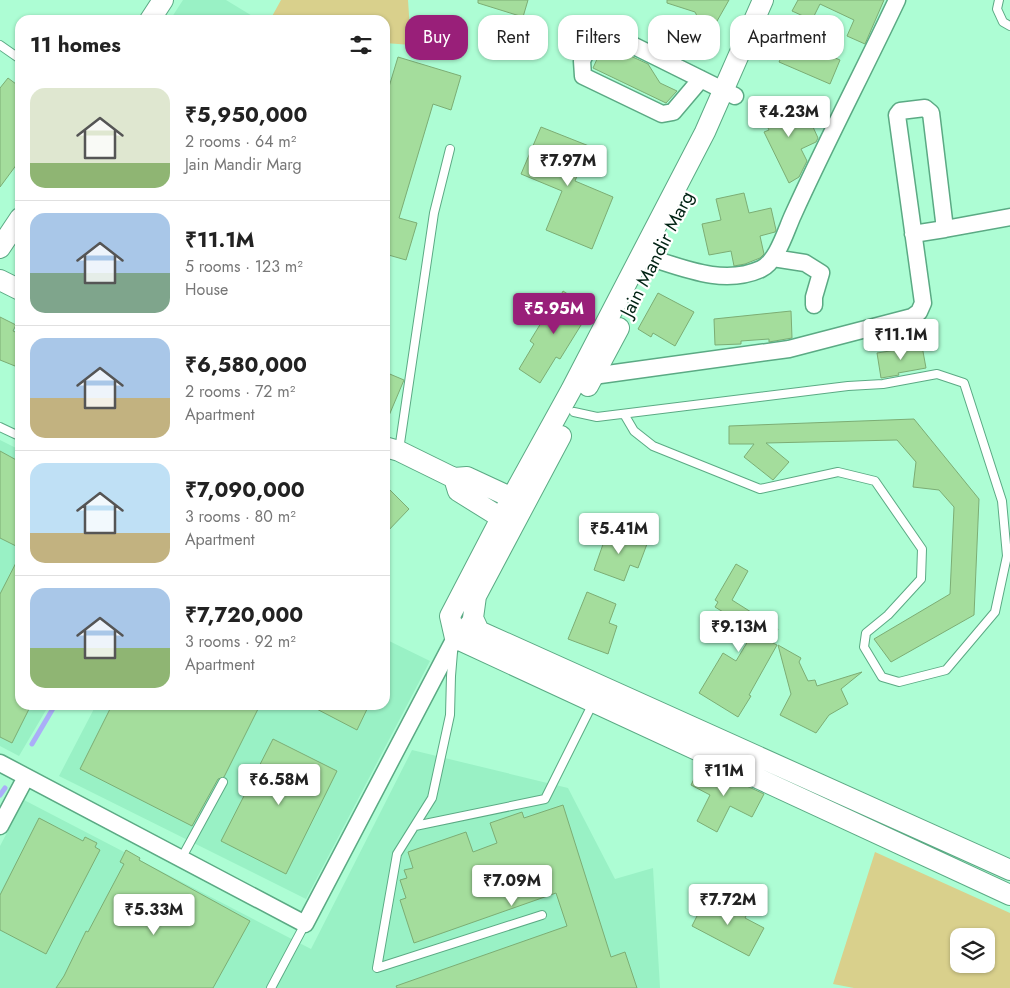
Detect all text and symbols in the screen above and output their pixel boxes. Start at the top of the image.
chip: Buy [405,15,468,60]
chip: Rent [478,15,548,60]
chip: Filters [558,15,638,60]
chip: New [648,15,720,60]
chip: Apartment [730,15,844,60]
text: 11 homes [30,30,121,60]
icon: filters [347,31,375,59]
pin: ₹4.23M [748,96,830,138]
text: ₹5,950,000 [185,100,307,130]
text: ₹4.23M [759,100,819,123]
icon: home [70,108,130,168]
text: 2 rooms · 64 m² [185,130,296,153]
pin: ₹7.97M [527,144,609,187]
text: ₹7.97M [540,149,596,172]
text: Jain Mandir Marg [185,153,302,176]
street label: Jain Mandir Marg [612,186,700,324]
text: ₹11.1M [185,225,255,255]
icon: home [70,233,130,293]
text: 5 rooms · 123 m² [185,255,303,278]
text: House [185,278,228,301]
pin: ₹5.95M [513,292,595,335]
text: ₹5.95M [524,297,584,320]
pin: ₹11.1M [860,318,942,361]
text: ₹11.1M [875,323,928,346]
text: ₹6,580,000 [185,350,307,380]
icon: home [70,358,130,418]
text: 2 rooms · 72 m² [185,380,295,403]
text: Apartment [185,403,255,426]
text: ₹7,090,000 [185,475,305,505]
icon: home [70,483,130,543]
text: 3 rooms · 80 m² [185,505,296,528]
pin: ₹5.41M [578,512,660,555]
text: ₹5.41M [590,517,648,540]
text: Apartment [185,528,255,551]
text: ₹7,720,000 [185,600,303,630]
icon: home [70,608,130,668]
pin: ₹9.13M [698,610,780,653]
text: ₹9.13M [711,615,767,638]
text: 3 rooms · 92 m² [185,630,296,653]
text: Apartment [185,653,255,676]
pin: ₹11M [694,754,754,797]
text: ₹11M [704,759,744,782]
pin: ₹6.58M [238,764,320,806]
text: ₹6.58M [249,768,309,791]
pin: ₹7.09M [471,864,553,907]
text: ₹7.09M [483,869,541,892]
pin: ₹7.72M [687,884,769,926]
text: ₹7.72M [700,888,756,911]
pin: ₹5.33M [113,894,195,936]
text: ₹5.33M [125,898,183,921]
map controls [950,928,995,973]
button: layers [950,928,995,973]

